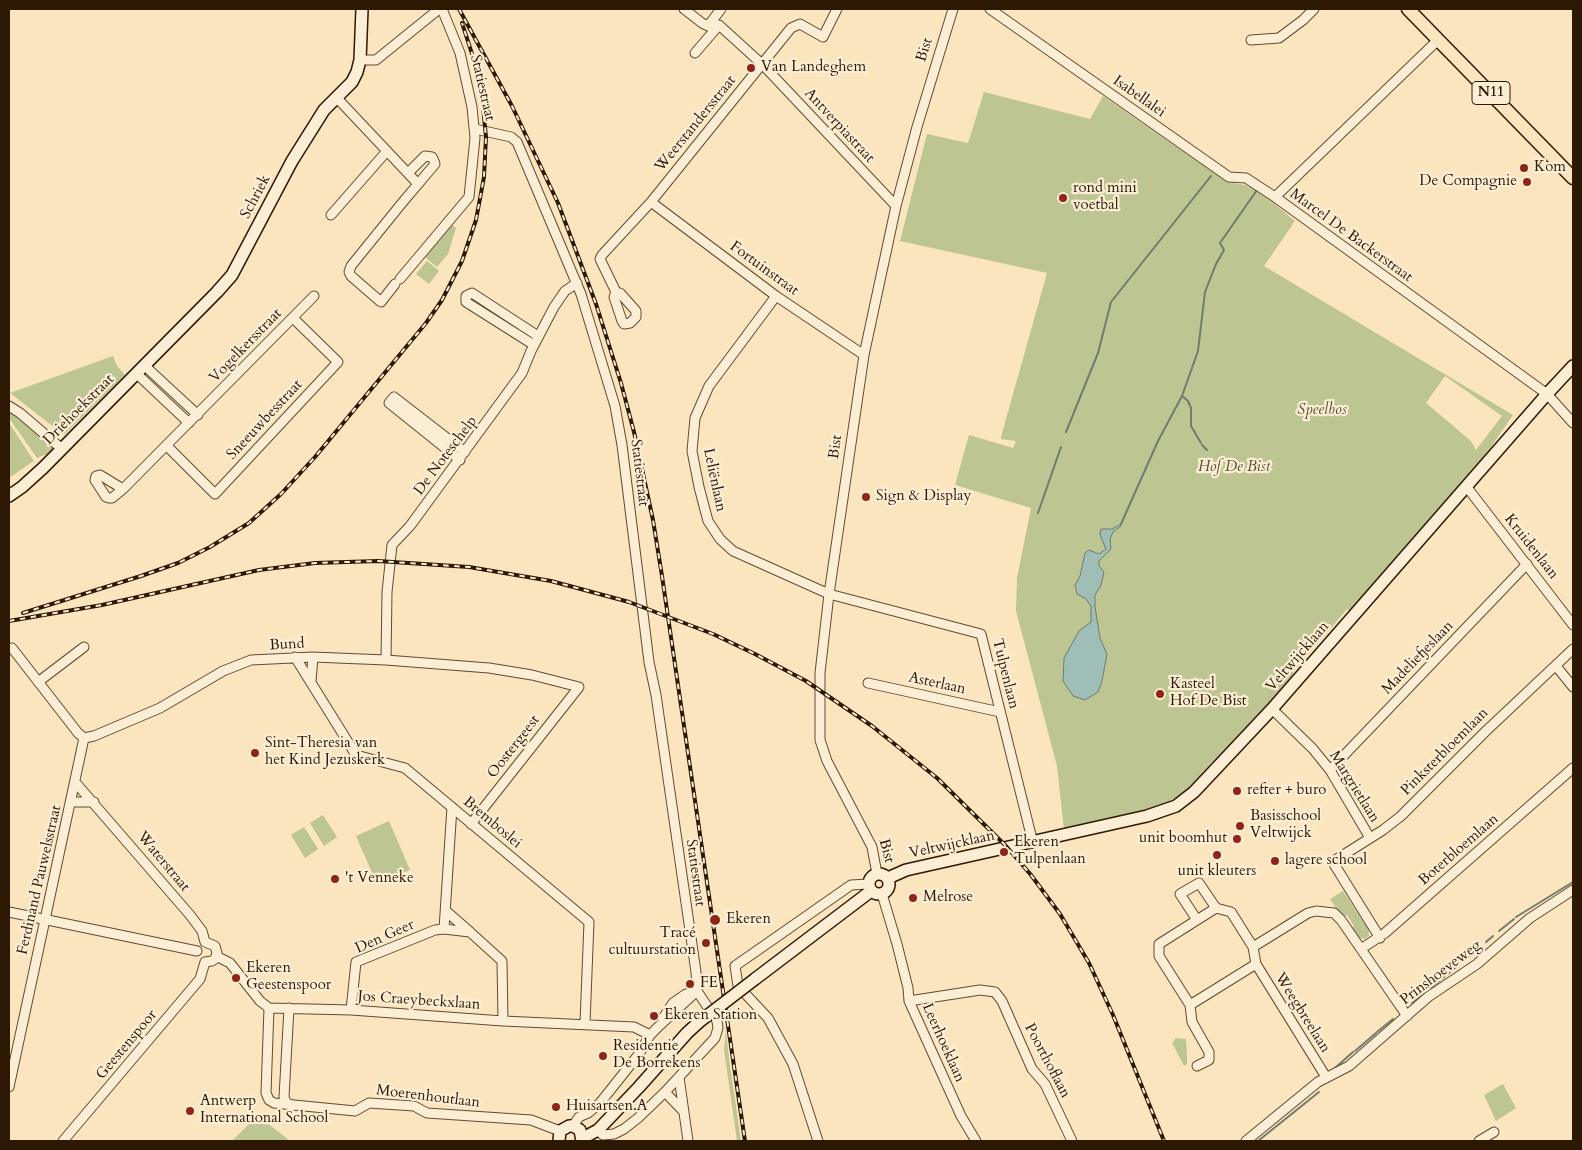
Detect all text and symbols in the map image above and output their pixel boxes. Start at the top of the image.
street label: Bist [913,36,937,64]
street label: Statiestraat [466,53,498,123]
place label: Van Landeghem [761,59,866,77]
marker: Van Landeghem [745,62,757,74]
street label: Weerstandersstraat [652,72,740,176]
street label: Isabellalei [1109,72,1169,122]
road number: N11 [1472,82,1510,105]
street label: Antverpiastraat [800,85,878,167]
place label: Kom [1534,159,1566,177]
marker: Kom [1518,162,1530,174]
street label: Schriek [237,172,275,222]
place label: De Compagnie [1419,173,1517,191]
marker: De Compagnie [1521,176,1533,188]
place label: rond mini voetbal [1073,180,1137,215]
street label: Marcel De Backerstraat [1286,185,1416,287]
marker: rond mini voetbal [1057,192,1069,204]
street label: Fortuinstraat [726,238,802,300]
street label: Vogelkersstraat [206,305,286,387]
street label: Driehoekstraat [40,371,118,449]
street label: Sneeuwbesstraat [223,376,307,464]
park label: Speelbos [1297,402,1347,420]
street label: De Noteschelp [410,413,482,499]
street label: Bist [825,434,847,460]
street label: Statiestraat [626,438,652,508]
street label: Leliënlaan [698,447,730,513]
park label: Hof De Bist [1198,459,1270,477]
place label: Sign & Display [876,488,972,506]
marker: Sign & Display [860,491,872,503]
street label: Kruidenlaan [1500,511,1562,583]
street label: Veltwijcklaan [1263,618,1333,696]
street label: Madeliefjeslaan [1378,618,1458,698]
street label: Bund [269,635,305,655]
street label: Tulpenlaan [988,637,1022,711]
street label: Asterlaan [907,669,967,699]
place label: Kasteel Hof De Bist [1170,676,1246,711]
marker: Kasteel Hof De Bist [1154,688,1166,700]
street label: Pinksterbloemlaan [1397,704,1493,800]
street label: Oostergeest [484,712,544,782]
place label: Sint-Theresia van het Kind Jezuskerk [265,735,385,770]
marker: Sint-Theresia van het Kind Jezuskerk [249,747,261,759]
street label: Margrietlaan [1325,748,1383,826]
place label: refter + buro [1247,782,1326,800]
marker: refter + buro [1231,785,1243,797]
street label: Bremboslei [459,793,525,853]
street label: Ferdinand Pauwelsstraat [14,804,66,956]
place label: Basisschool Veltwijck [1250,808,1321,843]
street label: Boterbloemlaan [1415,810,1503,890]
marker: Basisschool Veltwijck [1234,820,1246,832]
street label: Veltwijcklaan [908,827,996,863]
street label: Waterstraat [133,828,193,896]
place label: unit boomhut [1139,830,1227,848]
marker: unit boomhut [1231,833,1243,845]
place label: Ekeren Tulpenlaan [1014,834,1086,869]
street label: Bist [874,837,898,865]
street label: Statiestraat [681,838,709,908]
marker: Ekeren Tulpenlaan [998,846,1010,858]
marker: unit kleuters [1211,849,1223,861]
place label: lagere school [1285,852,1367,870]
marker: lagere school [1269,855,1281,867]
place label: unit kleuters [1178,863,1256,881]
place label: 't Venneke [345,870,414,888]
marker: 't Venneke [329,873,341,885]
place label: Melrose [923,889,973,907]
marker: Melrose [907,892,919,904]
place label: Ekeren [726,911,771,929]
marker: Ekeren [708,913,722,927]
street label: Den Geer [353,916,417,958]
place label: Tracé cultuurstation [609,925,696,960]
marker: Tracé cultuurstation [700,937,712,949]
street label: Prinshoeveweg [1397,937,1485,1009]
place label: Ekeren Geestenspoor [246,960,331,995]
street label: Weegbreelaan [1270,970,1334,1056]
marker: Ekeren Geestenspoor [230,972,242,984]
place label: FE [700,975,718,993]
marker: FE [684,978,696,990]
street label: Jos Craeybeckxlaan [357,988,481,1014]
street label: Leerhoeklaan [918,1001,968,1085]
street label: Geestenspoor [93,1007,161,1083]
place label: Ekeren Station [664,1007,757,1025]
marker: Ekeren Station [648,1010,660,1022]
street label: Poorthoflaan [1020,1021,1074,1101]
place label: Residentie De Borrekens [613,1038,700,1073]
marker: Residentie De Borrekens [597,1050,609,1062]
street label: Moerenhoutlaan [375,1082,481,1112]
place label: Antwerp International School [200,1093,328,1128]
place label: Huisartsen.A [566,1098,648,1116]
marker: Huisartsen.A [550,1101,562,1113]
marker: Antwerp International School [184,1105,196,1117]

